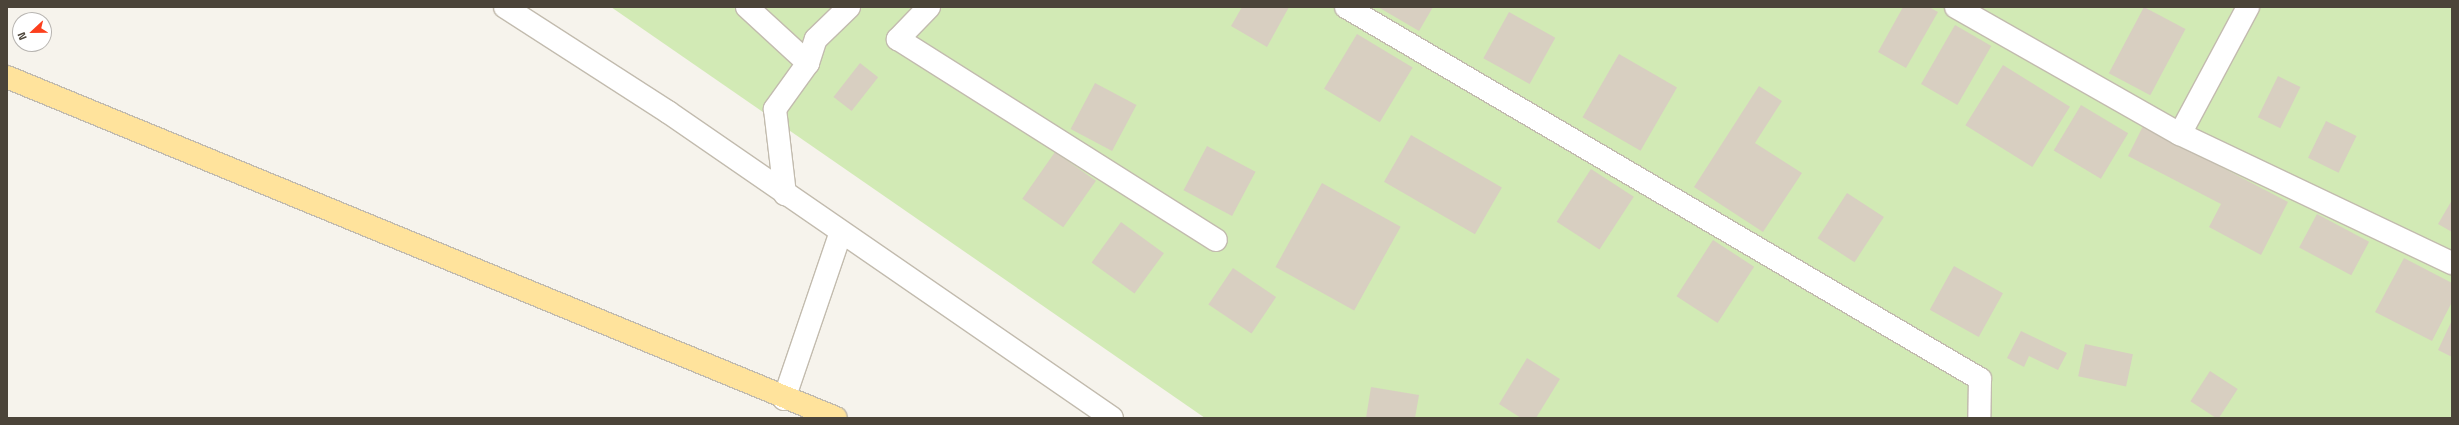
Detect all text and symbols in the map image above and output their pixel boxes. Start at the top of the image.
north arrow [12,12,52,52]
text: N [13,30,31,43]

